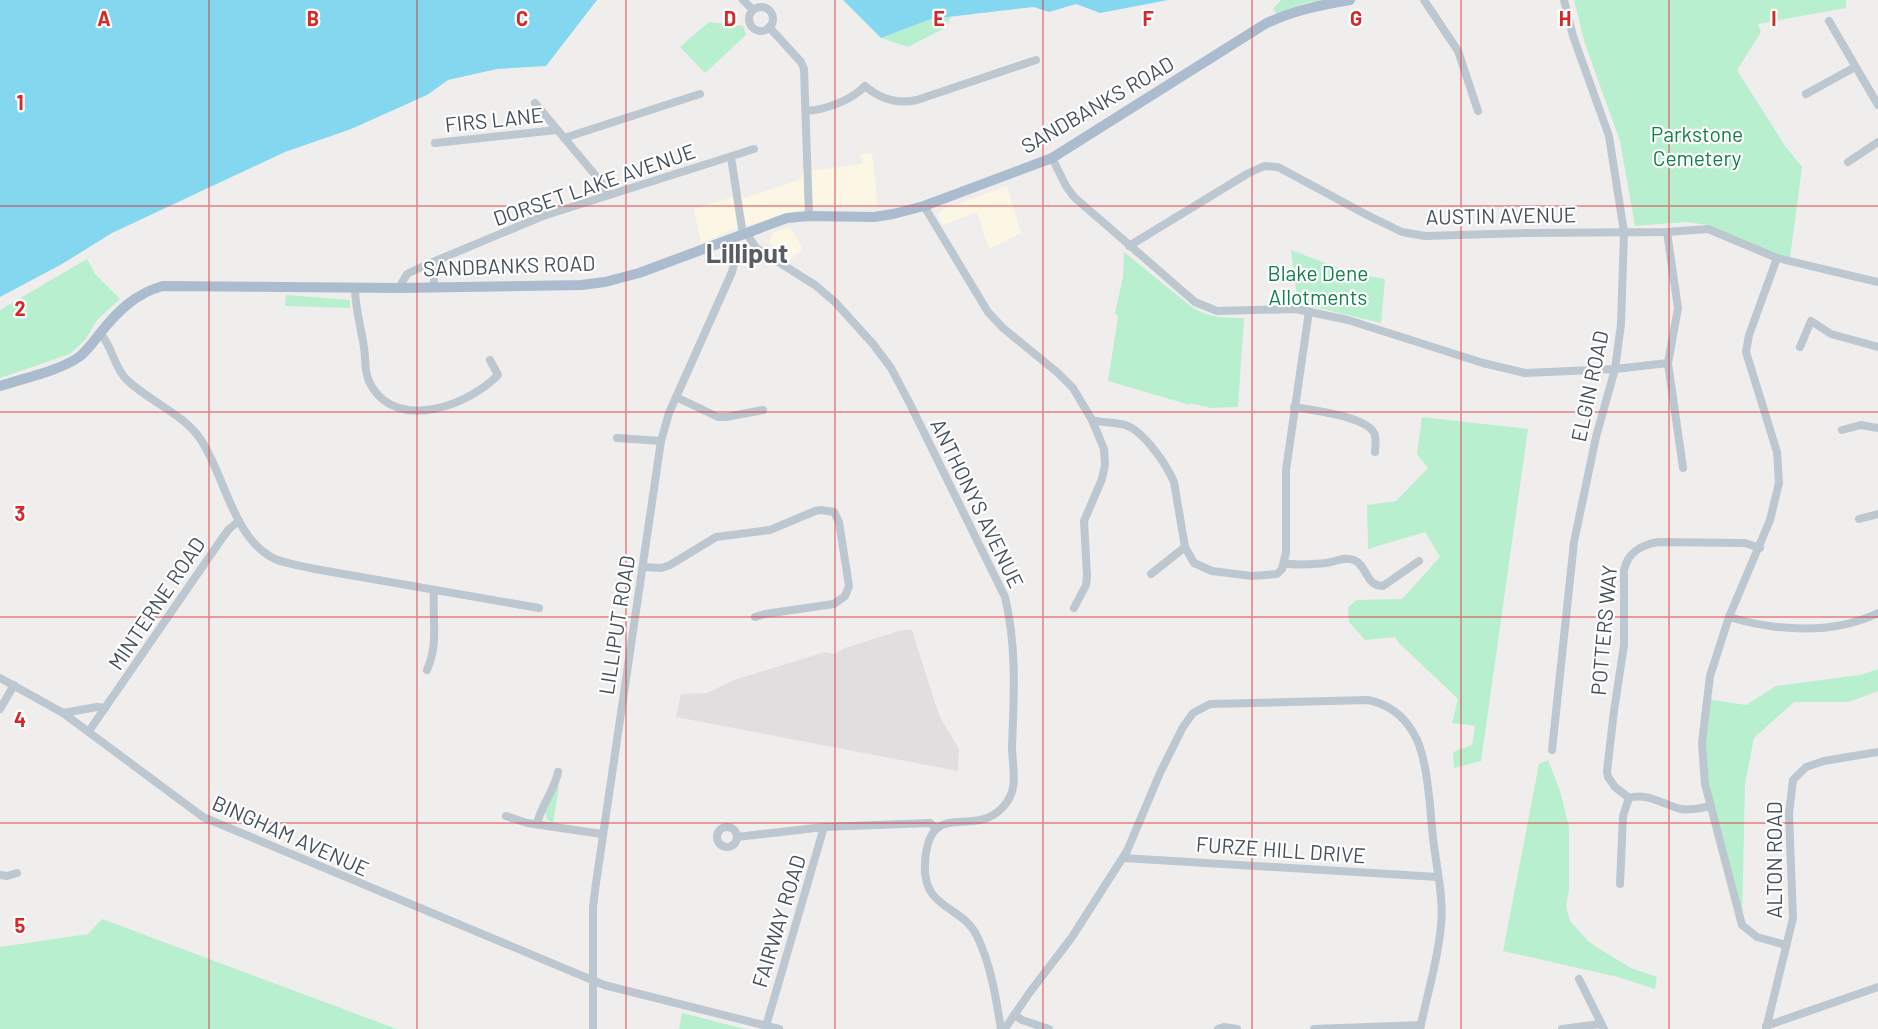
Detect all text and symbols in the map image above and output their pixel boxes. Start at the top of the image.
text: A [97,6,111,30]
text: B [307,6,319,30]
text: C [516,6,528,30]
text: D [724,6,736,30]
text: E [933,6,945,30]
text: F [1142,6,1154,30]
text: G [1350,6,1362,30]
text: H [1559,6,1571,30]
text: I [1771,6,1777,30]
street label: SANDBANKS ROAD [1016,50,1178,158]
text: 1 [16,90,24,114]
street label: FIRS LANE [444,101,544,137]
park label: Parkstone Cemetery [1651,121,1743,170]
street label: DORSET LAKE AVENUE [490,138,698,230]
street label: AUSTIN AVENUE [1425,201,1577,229]
district label: Lilliput [706,236,788,268]
street label: SANDBANKS ROAD [422,250,596,280]
park label: Blake Dene Allotments [1268,260,1368,309]
text: 2 [14,296,26,320]
street label: ELGIN ROAD [1565,328,1613,444]
street label: ANTHONYS AVENUE [926,414,1030,592]
text: 3 [15,501,25,525]
street label: MINTERNE ROAD [102,532,210,674]
street label: LILLIPUT ROAD [593,554,639,696]
street label: POTTERS WAY [1585,564,1621,696]
text: 4 [14,707,26,731]
street label: BINGHAM AVENUE [209,789,373,881]
street label: ALTON ROAD [1761,802,1786,918]
street label: FURZE HILL DRIVE [1195,831,1367,867]
street label: FAIRWAY ROAD [746,852,810,990]
text: 5 [15,913,26,937]

